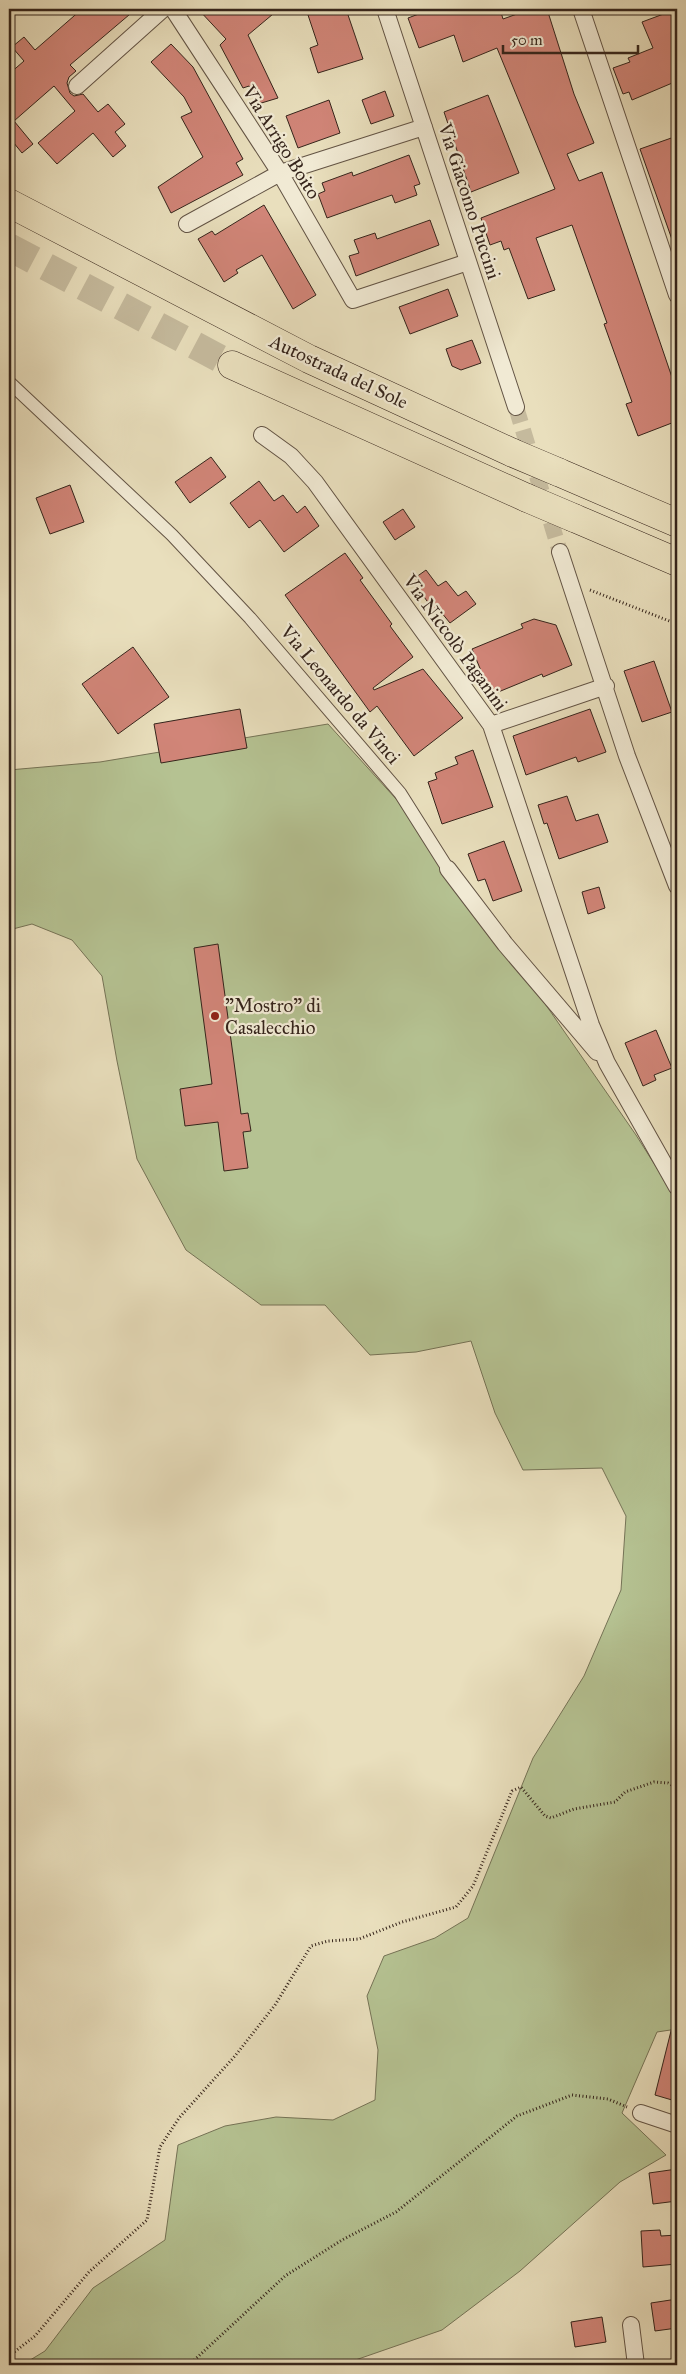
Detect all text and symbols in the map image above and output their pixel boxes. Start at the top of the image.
scale bar [503,22,638,54]
text: 50 m [511,31,543,49]
street label: Via Arrigo Boito [236,80,326,204]
street label: Via Giacomo Puccini [433,119,506,282]
street label: Autostrada del Sole [265,329,412,414]
street label: Via Niccolò Paganini [397,569,513,715]
street label: Via Leonardo da Vinci [275,619,406,769]
place label: "Mostro" di Casalecchio [225,994,321,1039]
marker: "Mostro" di Casalecchio [209,1010,221,1022]

